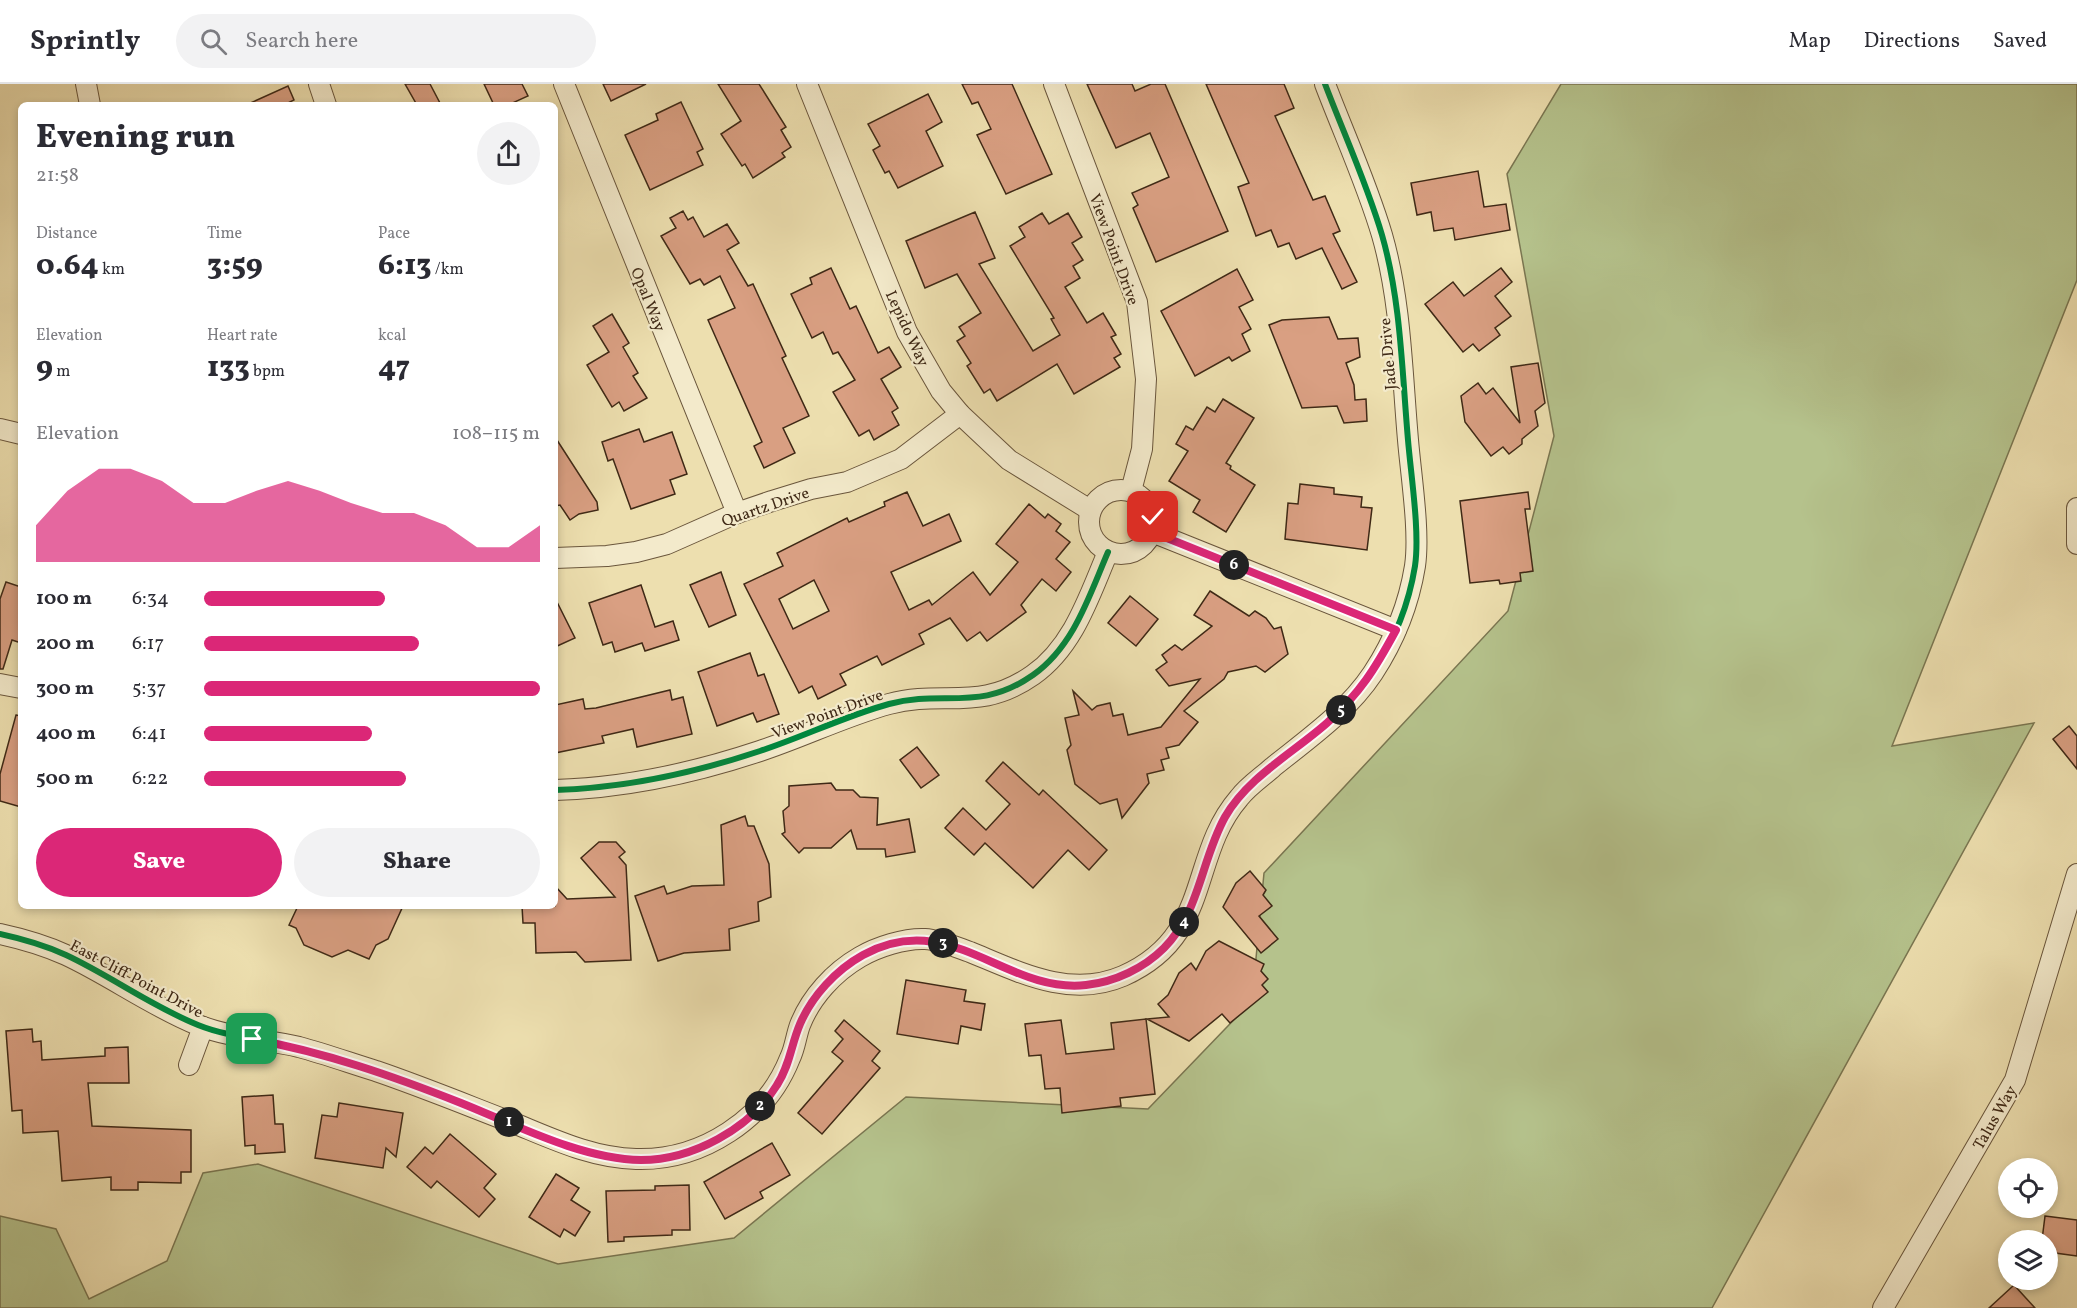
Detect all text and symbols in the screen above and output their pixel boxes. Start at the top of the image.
search box [176,14,596,68]
text: Sprintly [30,22,140,61]
icon: search [197,25,230,58]
text: Search here [245,26,358,57]
text: Map [1789,27,1831,56]
text: Directions [1864,27,1960,56]
text: Saved [1993,27,2047,56]
text: Evening run [36,116,235,162]
button: share [477,122,540,185]
text: 21:58 [36,162,79,190]
street label: View Point Drive [1083,191,1144,309]
text: Distance [36,223,97,245]
text: Time [207,223,242,245]
text: Pace [378,223,410,245]
text: 0.64 [36,245,99,287]
text: 3:59 [207,245,263,287]
text: 6:13 [378,245,432,287]
text: km [99,259,125,281]
text: /km [432,259,464,281]
street label: Opal Way [624,264,670,335]
street label: Lepido Way [879,287,934,371]
street label: Jade Drive [1375,317,1403,391]
text: Elevation [36,325,103,347]
text: Heart rate [207,325,278,347]
text: kcal [378,325,406,347]
text: 9 [36,347,53,389]
text: 133 [207,347,250,389]
text: 47 [378,347,410,389]
text: m [53,361,70,383]
text: bpm [250,361,285,383]
text: Elevation [36,420,119,448]
text: 108–115 m [452,420,540,448]
street label: Quartz Drive [719,483,812,533]
pin [1127,491,1178,542]
icon: check [1136,500,1169,533]
pin: 6 [1219,550,1249,580]
text: 6 [1230,554,1238,576]
text: 100 m [36,585,92,613]
text: 6:34 [132,585,169,613]
text: 200 m [36,630,94,658]
text: 6:17 [132,630,164,658]
text: 300 m [36,675,94,703]
text: 5:37 [132,675,166,703]
street label: View Point Drive [769,684,887,745]
pin: 5 [1326,695,1356,725]
text: 5 [1337,699,1345,721]
text: 400 m [36,720,96,748]
text: 6:41 [132,720,167,748]
text: 500 m [36,765,94,793]
text: 6:22 [132,765,168,793]
button: Save [36,828,282,897]
button: Share [294,828,540,897]
pin: 4 [1169,907,1199,937]
text: 4 [1179,911,1189,933]
pin: 3 [928,928,958,958]
text: 3 [939,932,947,954]
street label: East Cliff Point Drive [65,935,207,1024]
pin [226,1013,277,1064]
icon: arrive [235,1022,268,1055]
street label: Talus Way [1968,1082,2023,1154]
pin: 2 [745,1091,775,1121]
text: 2 [756,1095,764,1117]
pin: 1 [494,1107,524,1137]
text: 1 [506,1111,512,1133]
map controls [1998,1158,2058,1290]
button: locate [1998,1158,2058,1218]
button: layers [1998,1230,2058,1290]

